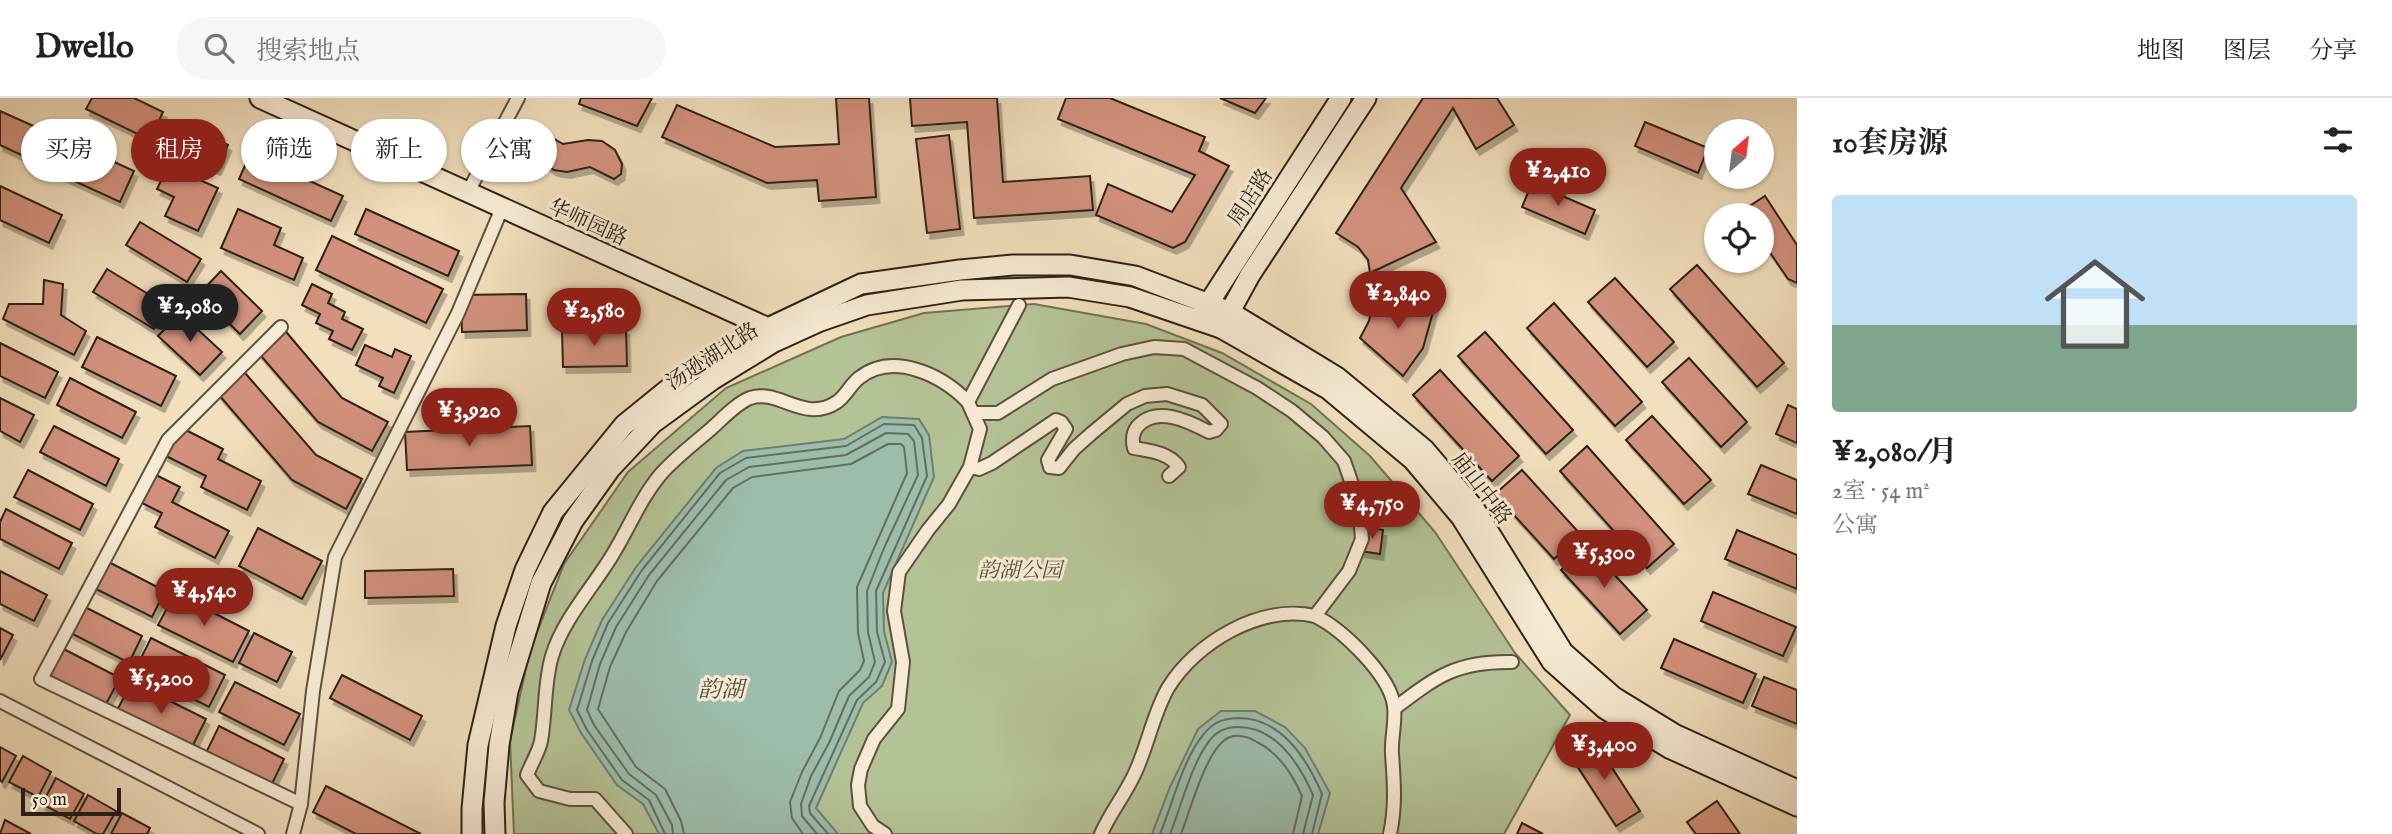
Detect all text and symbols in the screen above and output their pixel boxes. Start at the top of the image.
search box [176,17,666,80]
text: Dwello [35,27,134,69]
icon: search [200,29,238,67]
text: 搜索地点 [256,35,360,68]
text: 地图 [2137,36,2185,67]
text: 图层 [2223,36,2271,67]
text: 分享 [2309,36,2357,67]
chip: 买房 [21,119,117,182]
chip: 租房 [131,119,227,182]
chip: 筛选 [241,119,337,182]
chip: 新上 [351,119,447,182]
chip: 公寓 [461,119,557,182]
north arrow [1704,119,1774,189]
map controls [1704,119,1774,273]
icon: filters [2319,121,2357,159]
text: 10套房源 [1832,125,1948,163]
pin: ¥2,410 [1501,148,1615,208]
text: ¥2,410 [1525,156,1591,185]
street label: 周店路 [1223,164,1280,232]
street label: 华师园路 [544,194,631,253]
button: locate [1704,203,1774,273]
icon: home [2032,241,2158,367]
pin: ¥2,840 [1341,272,1455,331]
text: ¥2,840 [1365,279,1431,308]
pin: ¥2,080 [133,285,247,344]
pin: ¥2,580 [537,288,651,348]
text: ¥2,080 [157,292,223,321]
text: ¥2,580 [563,296,625,325]
street label: 汤逊湖北路 [661,317,764,397]
pin: ¥3,920 [412,388,526,448]
text: ¥3,920 [437,396,501,425]
text: ¥2,080/月 [1832,434,1957,472]
street label: 庙山中路 [1445,447,1517,531]
text: 2室 · 54 m² [1832,477,1930,506]
pin: ¥4,750 [1315,482,1429,541]
text: ¥4,750 [1340,489,1404,518]
text: 公寓 [1832,511,1878,540]
pin: ¥5,300 [1547,531,1661,590]
text: ¥5,300 [1573,538,1635,567]
park label: 韵湖公园 [978,558,1065,585]
pin: ¥4,540 [147,568,261,628]
text: ¥4,540 [171,576,237,605]
pin: ¥5,200 [104,656,218,716]
text: ¥5,200 [129,664,193,693]
water label: 韵湖 [698,676,748,705]
pin: ¥3,400 [1547,722,1661,782]
text: ¥3,400 [1571,730,1637,759]
scale bar [21,785,121,817]
text: 50 m [32,788,67,812]

